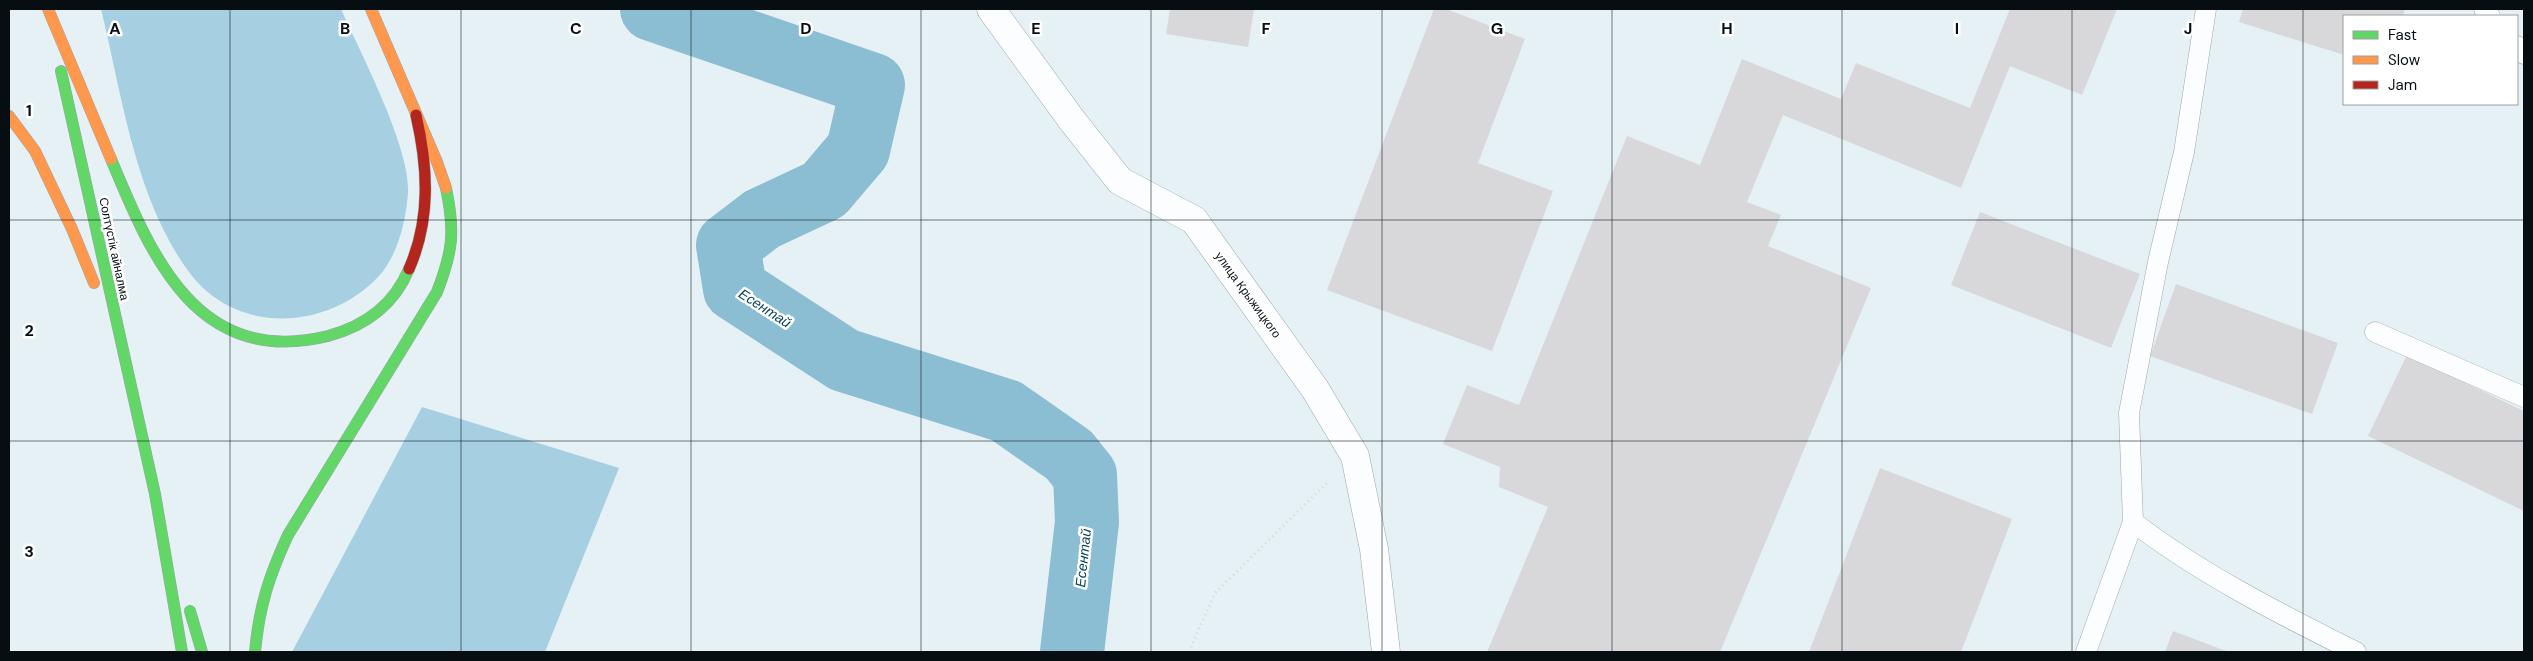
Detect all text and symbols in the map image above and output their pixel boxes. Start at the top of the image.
legend [2343,15,2518,105]
text: A [109,18,121,39]
text: B [340,18,350,39]
text: C [570,18,582,39]
text: D [800,18,812,39]
text: E [1031,18,1041,39]
text: F [1262,18,1271,39]
text: G [1491,18,1503,39]
text: H [1721,18,1733,39]
text: I [1955,18,1959,39]
text: J [2184,18,2192,39]
text: Fast [2388,25,2417,45]
text: Slow [2388,50,2421,70]
text: Jam [2388,75,2417,95]
text: 1 [26,100,32,121]
street label: Солтүстік айналма [95,196,133,302]
street label: улица Крыжицкого [1211,249,1285,342]
water label: Есентай [735,284,795,332]
text: 2 [24,320,34,341]
water label: Есентай [1071,528,1095,588]
text: 3 [24,541,34,562]

